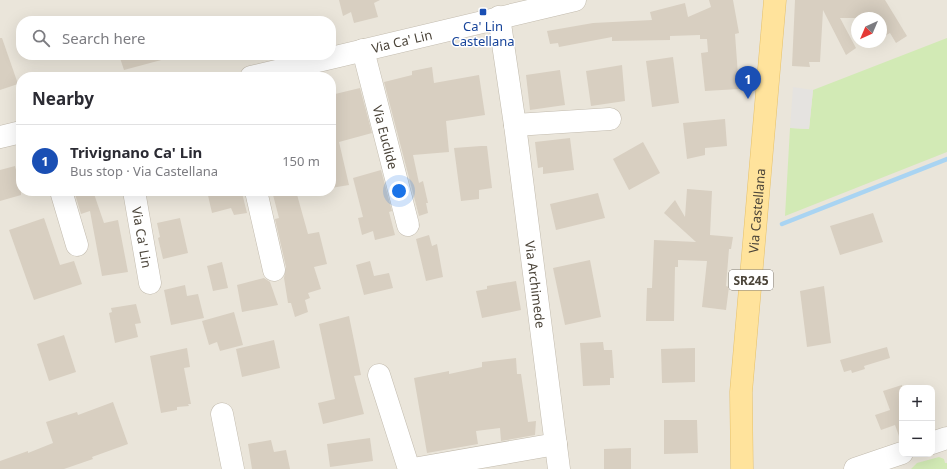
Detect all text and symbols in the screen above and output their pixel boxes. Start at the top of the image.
marker: Ca' Lin Castellana [478,7,488,17]
north arrow [851,12,887,48]
search box [16,16,336,60]
place label: Ca' Lin Castellana [451,17,515,50]
street label: Via Ca' Lin [370,25,434,57]
icon: search [30,27,52,49]
text: Search here [62,28,145,48]
pin: 1 [735,66,761,99]
text: Nearby [32,87,94,110]
street label: Via Euclide [369,103,402,171]
text: Trivignano Ca' Lin [70,142,202,162]
text: 1 [41,152,49,170]
text: 150 m [282,152,320,170]
text: Bus stop · Via Castellana [70,162,218,180]
street label: Via Castellana [744,168,769,254]
your location [389,181,409,201]
street label: Via Ca' Lin [128,205,156,269]
street label: Via Archimede [521,240,550,329]
road number: SR245 [729,270,773,290]
map controls [899,385,935,457]
button: + [899,385,935,421]
button: − [899,421,935,457]

